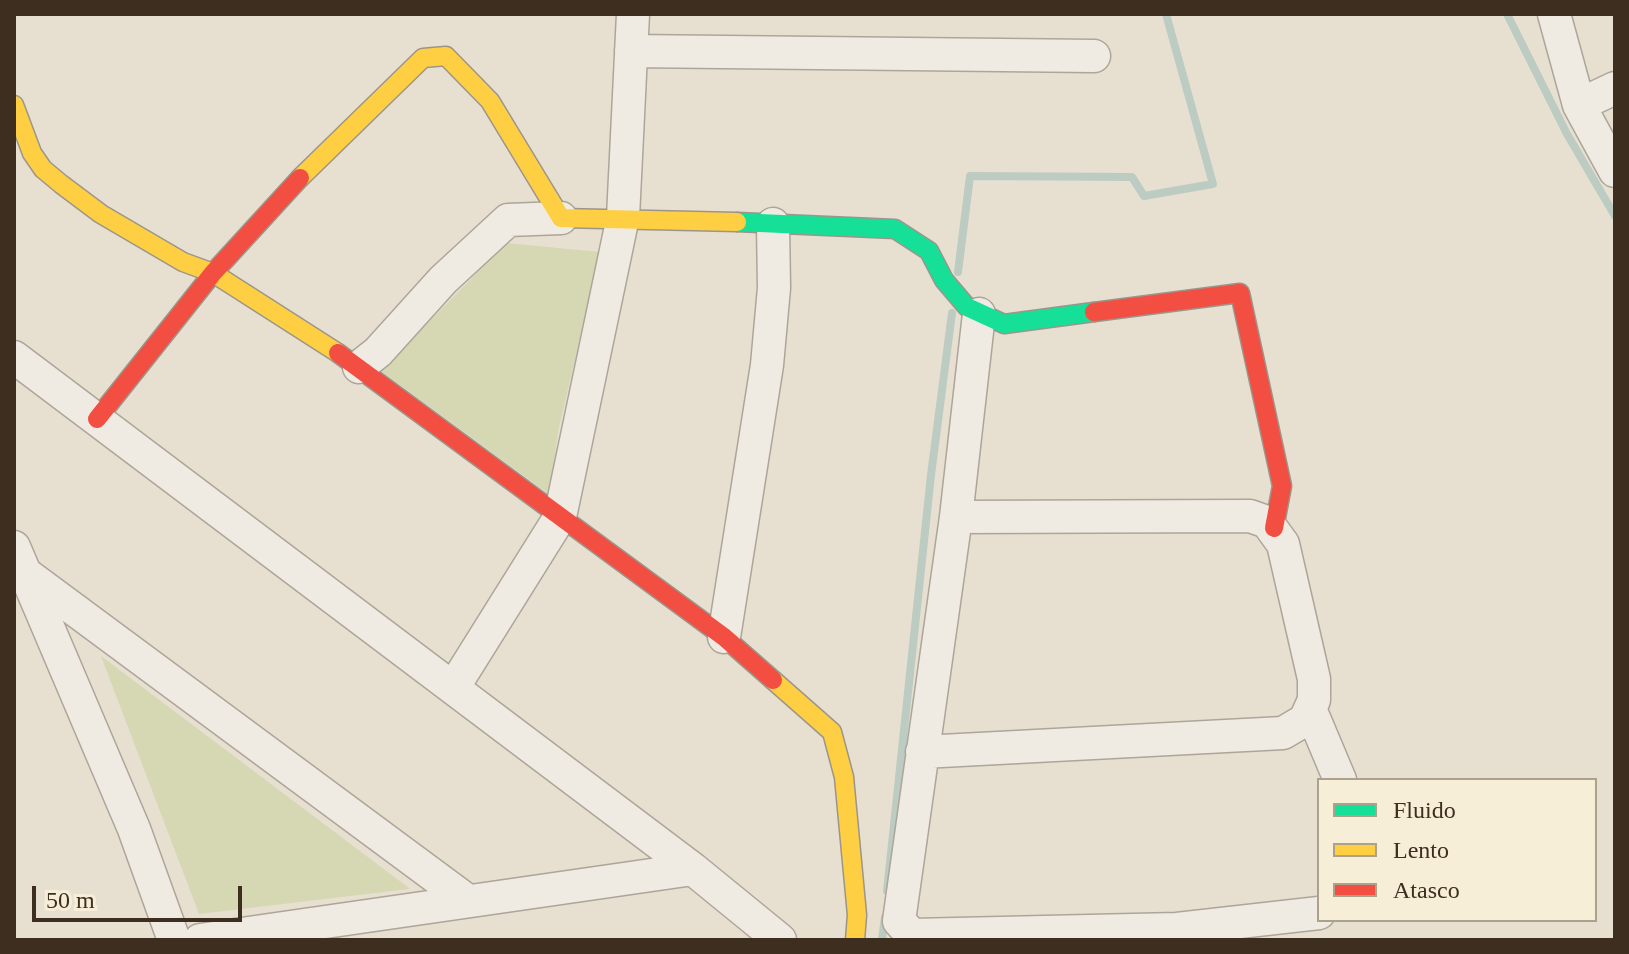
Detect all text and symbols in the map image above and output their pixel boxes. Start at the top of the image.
legend [1317,778,1597,922]
text: Fluido [1393,797,1456,823]
text: Lento [1393,837,1449,863]
scale bar [36,870,246,920]
text: Atasco [1393,877,1460,903]
text: 50 m [46,887,95,913]

